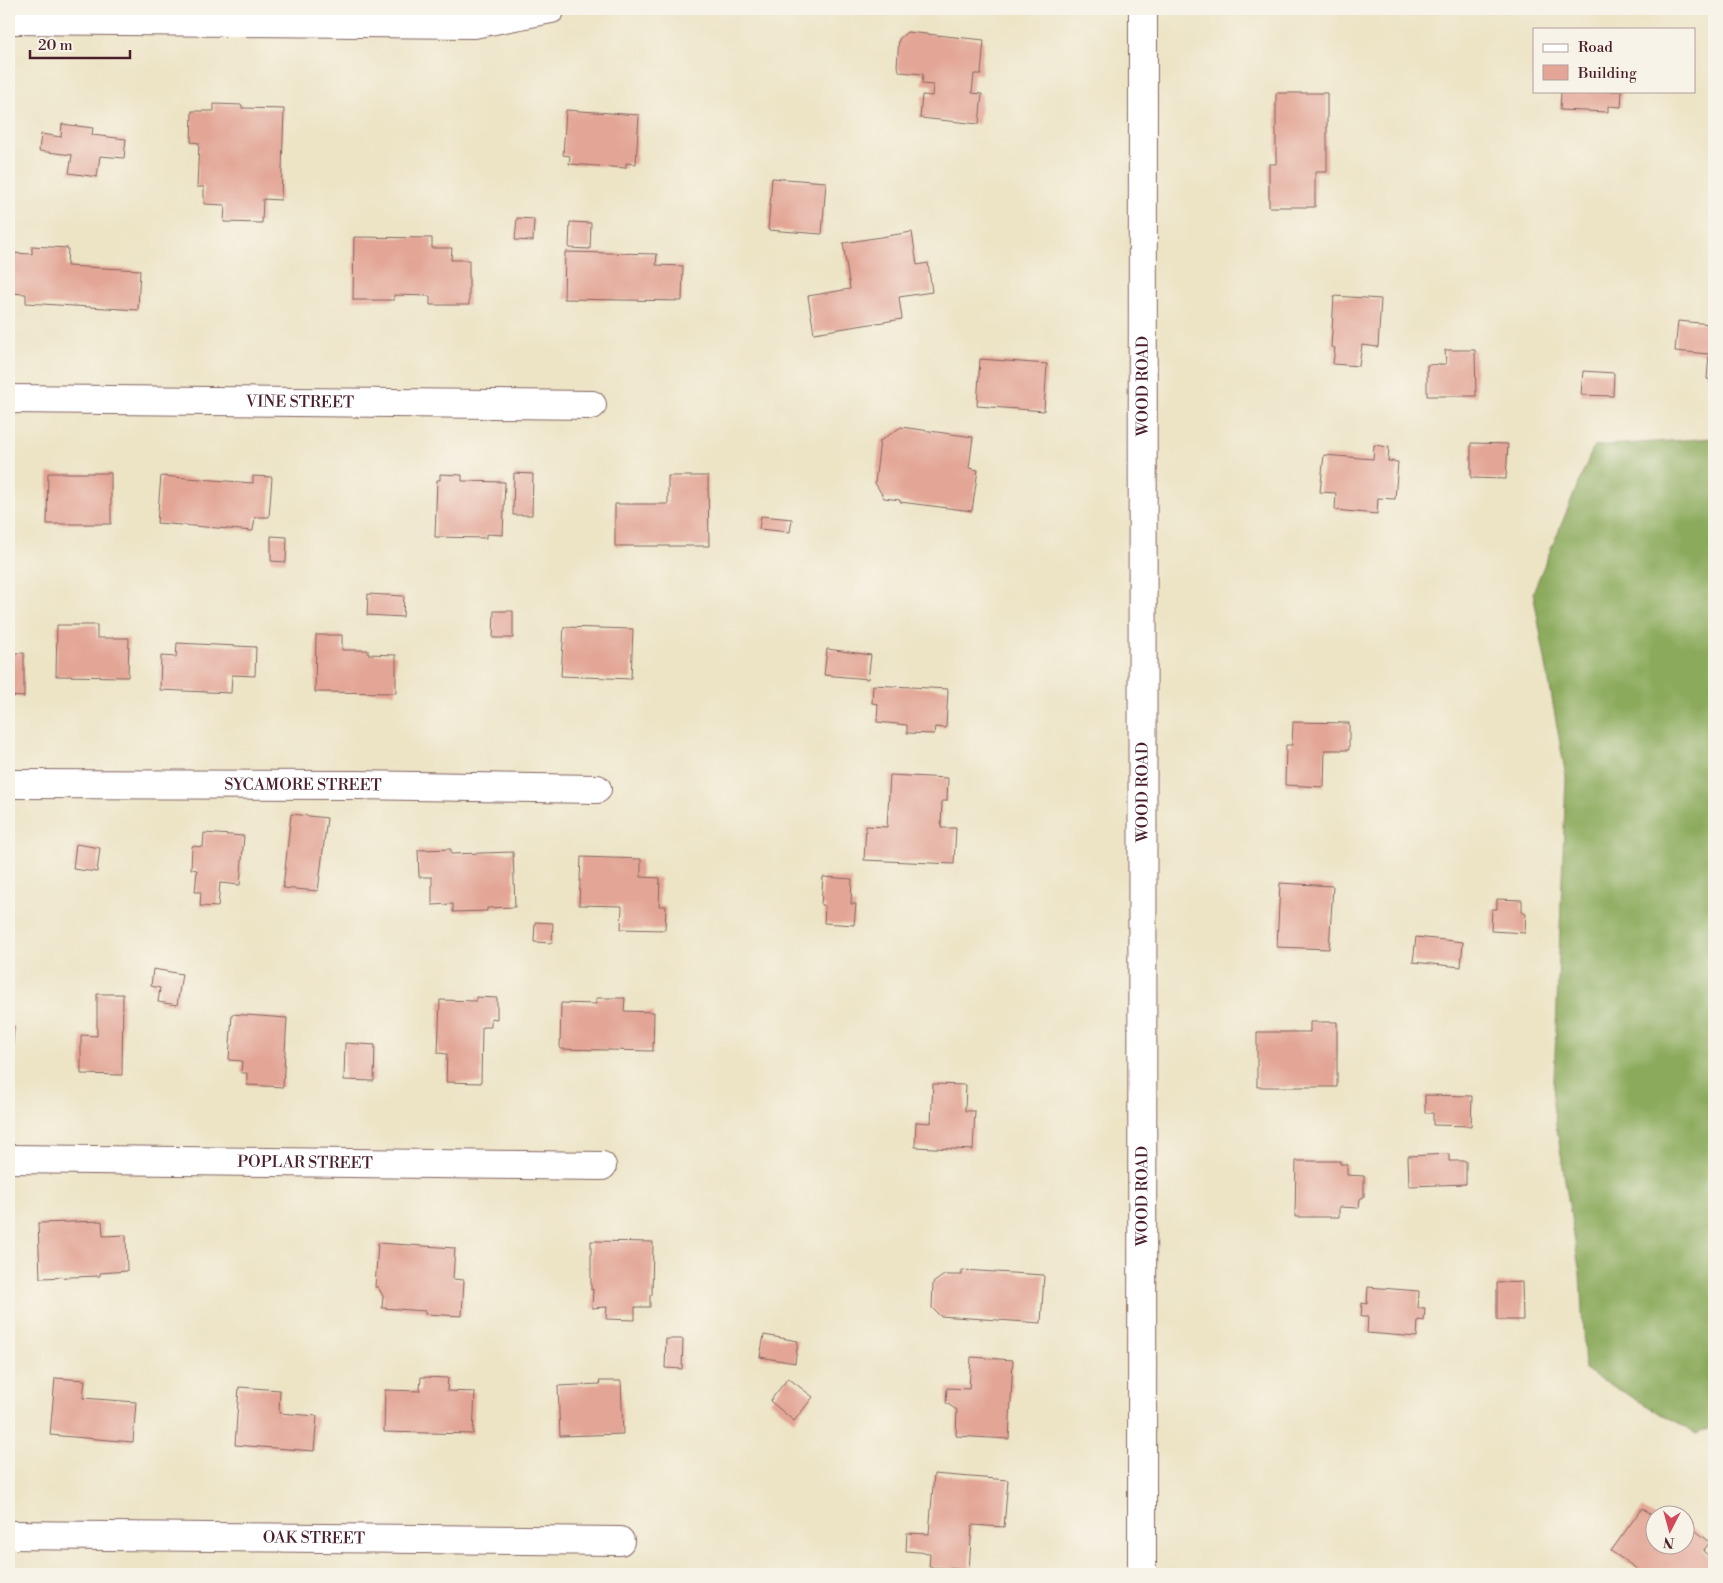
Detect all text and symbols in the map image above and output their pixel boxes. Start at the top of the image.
scale bar [30,28,130,60]
legend [1533,28,1696,92]
text: 20 m [38,36,73,55]
text: Road [1578,38,1613,57]
text: Building [1577,64,1637,83]
street label: WOOD ROAD [1133,336,1153,437]
street label: VINE STREET [245,391,354,413]
street label: WOOD ROAD [1132,742,1153,843]
street label: SYCAMORE STREET [224,775,382,795]
street label: WOOD ROAD [1132,1146,1152,1247]
street label: POPLAR STREET [237,1152,373,1173]
north arrow [1646,1506,1696,1556]
street label: OAK STREET [263,1527,365,1548]
text: N [1662,1532,1675,1551]

